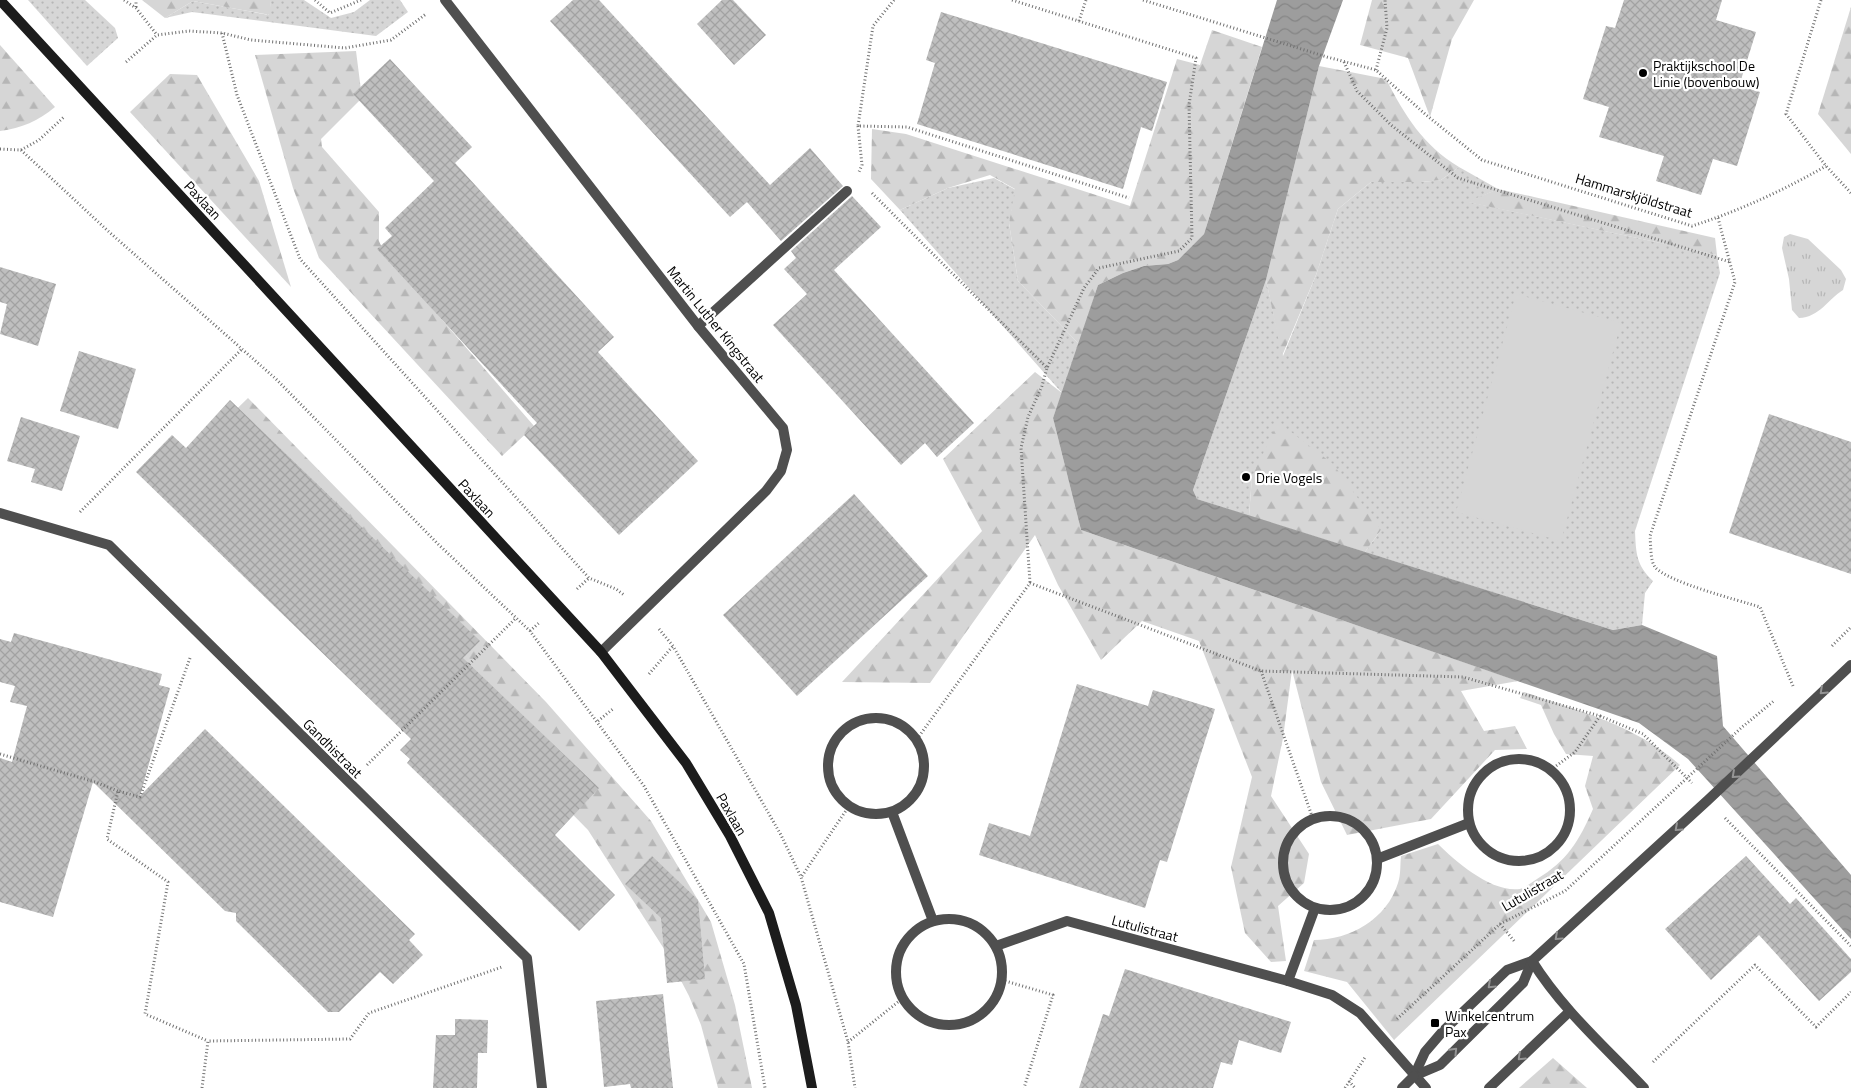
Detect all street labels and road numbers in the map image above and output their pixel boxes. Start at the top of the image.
street label: Hammarskjöldstraat [1573,167,1695,223]
street label: Paxlaan [180,176,226,224]
street label: Martin Luther Kingstraat [662,261,770,387]
street label: Paxlaan [454,474,500,522]
street label: Gandhistraat [299,714,367,782]
street label: Paxlaan [711,789,753,839]
street label: Lutulistraat [1497,864,1567,916]
street label: Lutulistraat [1109,909,1181,947]

